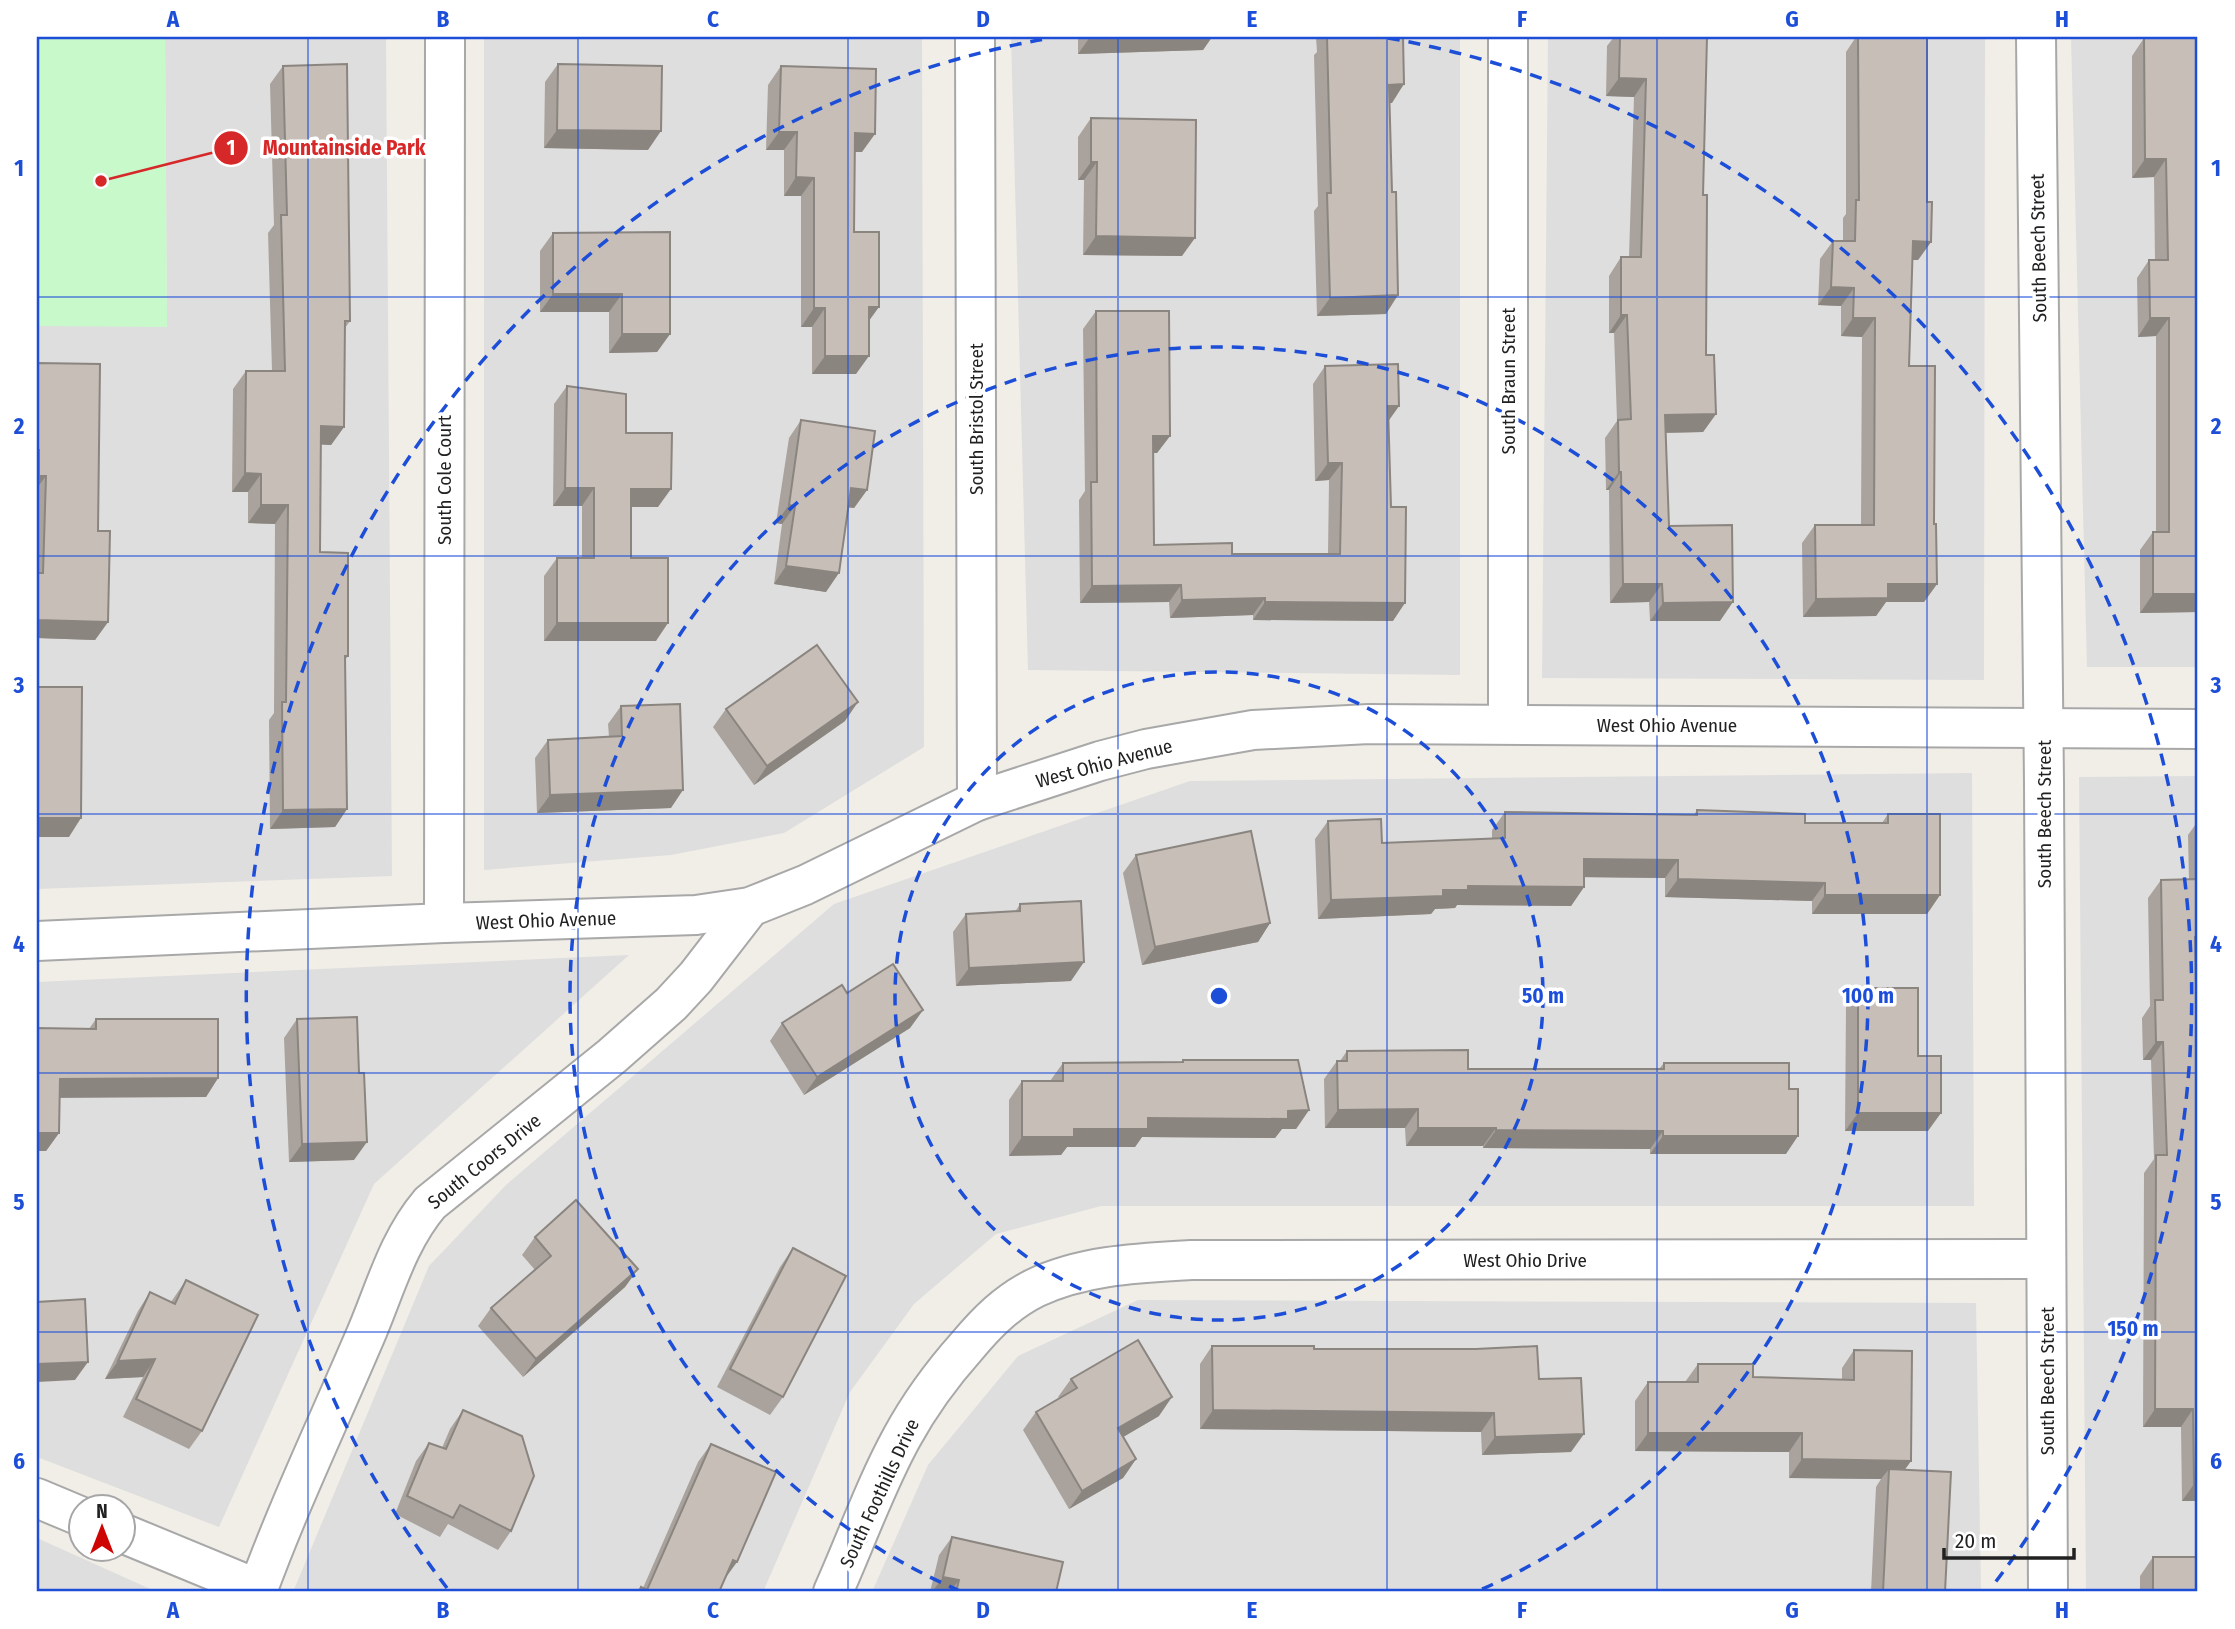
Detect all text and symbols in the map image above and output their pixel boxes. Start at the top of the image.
text: A [166,5,180,33]
text: B [437,5,450,33]
text: C [707,5,719,33]
text: D [976,5,990,33]
text: E [1247,5,1258,33]
text: F [1517,5,1527,33]
text: G [1785,5,1799,33]
text: H [2055,5,2069,33]
callout: Mountainside Park [213,127,439,169]
text: 1 [227,135,235,161]
text: Mountainside Park [263,135,426,161]
text: 1 [14,154,24,182]
text: 1 [2211,154,2221,182]
street label: South Beech Street [2026,173,2051,322]
street label: South Braun Street [1497,307,1520,454]
street label: South Bristol Street [965,342,988,495]
text: 2 [13,412,25,440]
text: 2 [2210,412,2222,440]
street label: South Cole Court [433,414,456,545]
text: 3 [13,671,25,699]
text: 3 [2210,671,2222,699]
street label: West Ohio Avenue [1597,714,1737,737]
street label: West Ohio Avenue [1033,734,1175,793]
street label: South Beech Street [2033,739,2056,888]
street label: West Ohio Avenue [475,907,617,934]
text: 4 [13,930,25,958]
text: 4 [2210,930,2222,958]
text: 50 m [1522,983,1564,1009]
text: 100 m [1842,983,1894,1009]
centre of rings [1207,984,1231,1008]
street label: South Coors Drive [423,1109,545,1214]
text: 5 [13,1188,25,1216]
text: 5 [2210,1188,2222,1216]
street label: West Ohio Drive [1463,1249,1587,1272]
street label: South Beech Street [2036,1306,2059,1455]
text: 150 m [2107,1316,2159,1342]
street label: South Foothills Drive [835,1415,924,1571]
text: 6 [13,1447,25,1475]
text: 6 [2210,1447,2222,1475]
north arrow [66,1492,136,1562]
text: N [96,1500,108,1523]
scale bar [1944,1517,2074,1561]
text: 20 m [1955,1528,1996,1554]
text: A [166,1596,180,1624]
text: B [437,1596,450,1624]
text: C [707,1596,719,1624]
text: D [976,1596,990,1624]
text: E [1247,1596,1258,1624]
text: F [1517,1596,1527,1624]
text: G [1785,1596,1799,1624]
text: H [2055,1596,2069,1624]

